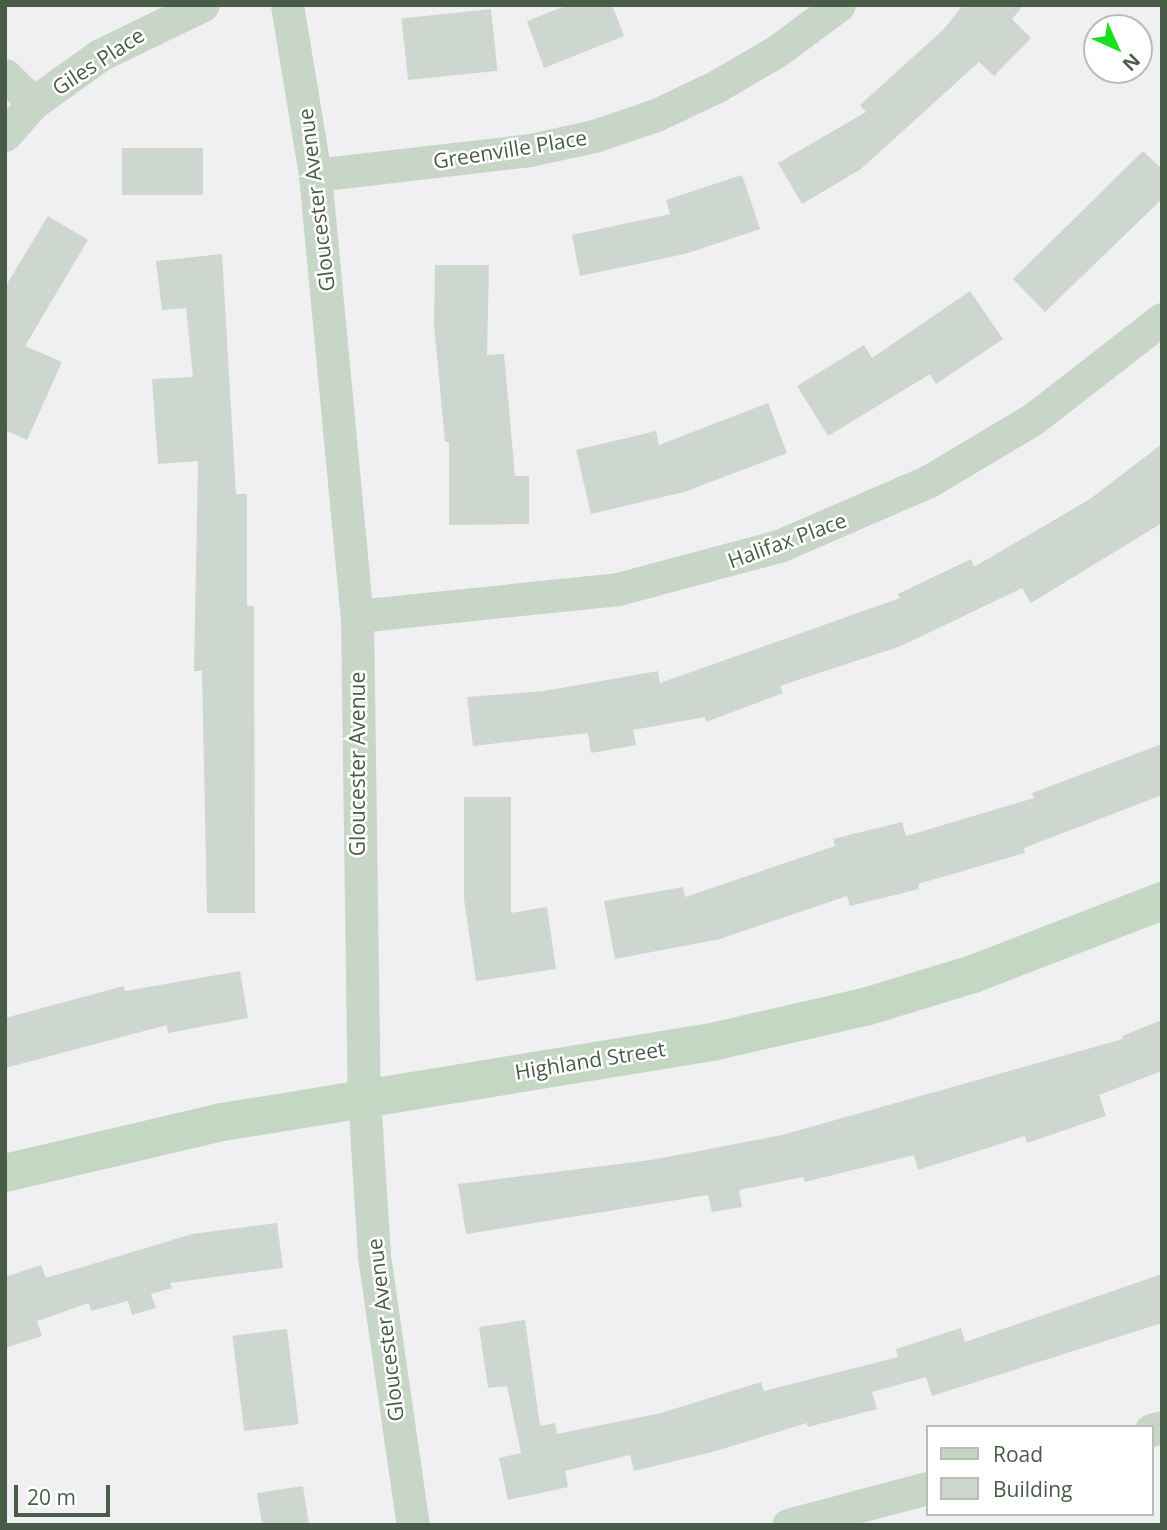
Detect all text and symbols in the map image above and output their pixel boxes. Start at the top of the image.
north arrow [1083,14,1153,84]
street label: Giles Place [47,22,149,100]
text: N [1117,48,1146,77]
street label: Gloucester Avenue [292,107,340,293]
street label: Greenville Place [431,124,589,174]
street label: Halifax Place [724,507,850,573]
street label: Gloucester Avenue [344,672,370,856]
street label: Highland Street [513,1036,667,1084]
street label: Gloucester Avenue [361,1237,409,1423]
legend [926,1425,1153,1516]
text: Road [993,1440,1043,1468]
scale bar [18,1470,114,1514]
text: Building [993,1475,1072,1503]
text: 20 m [27,1483,76,1511]

